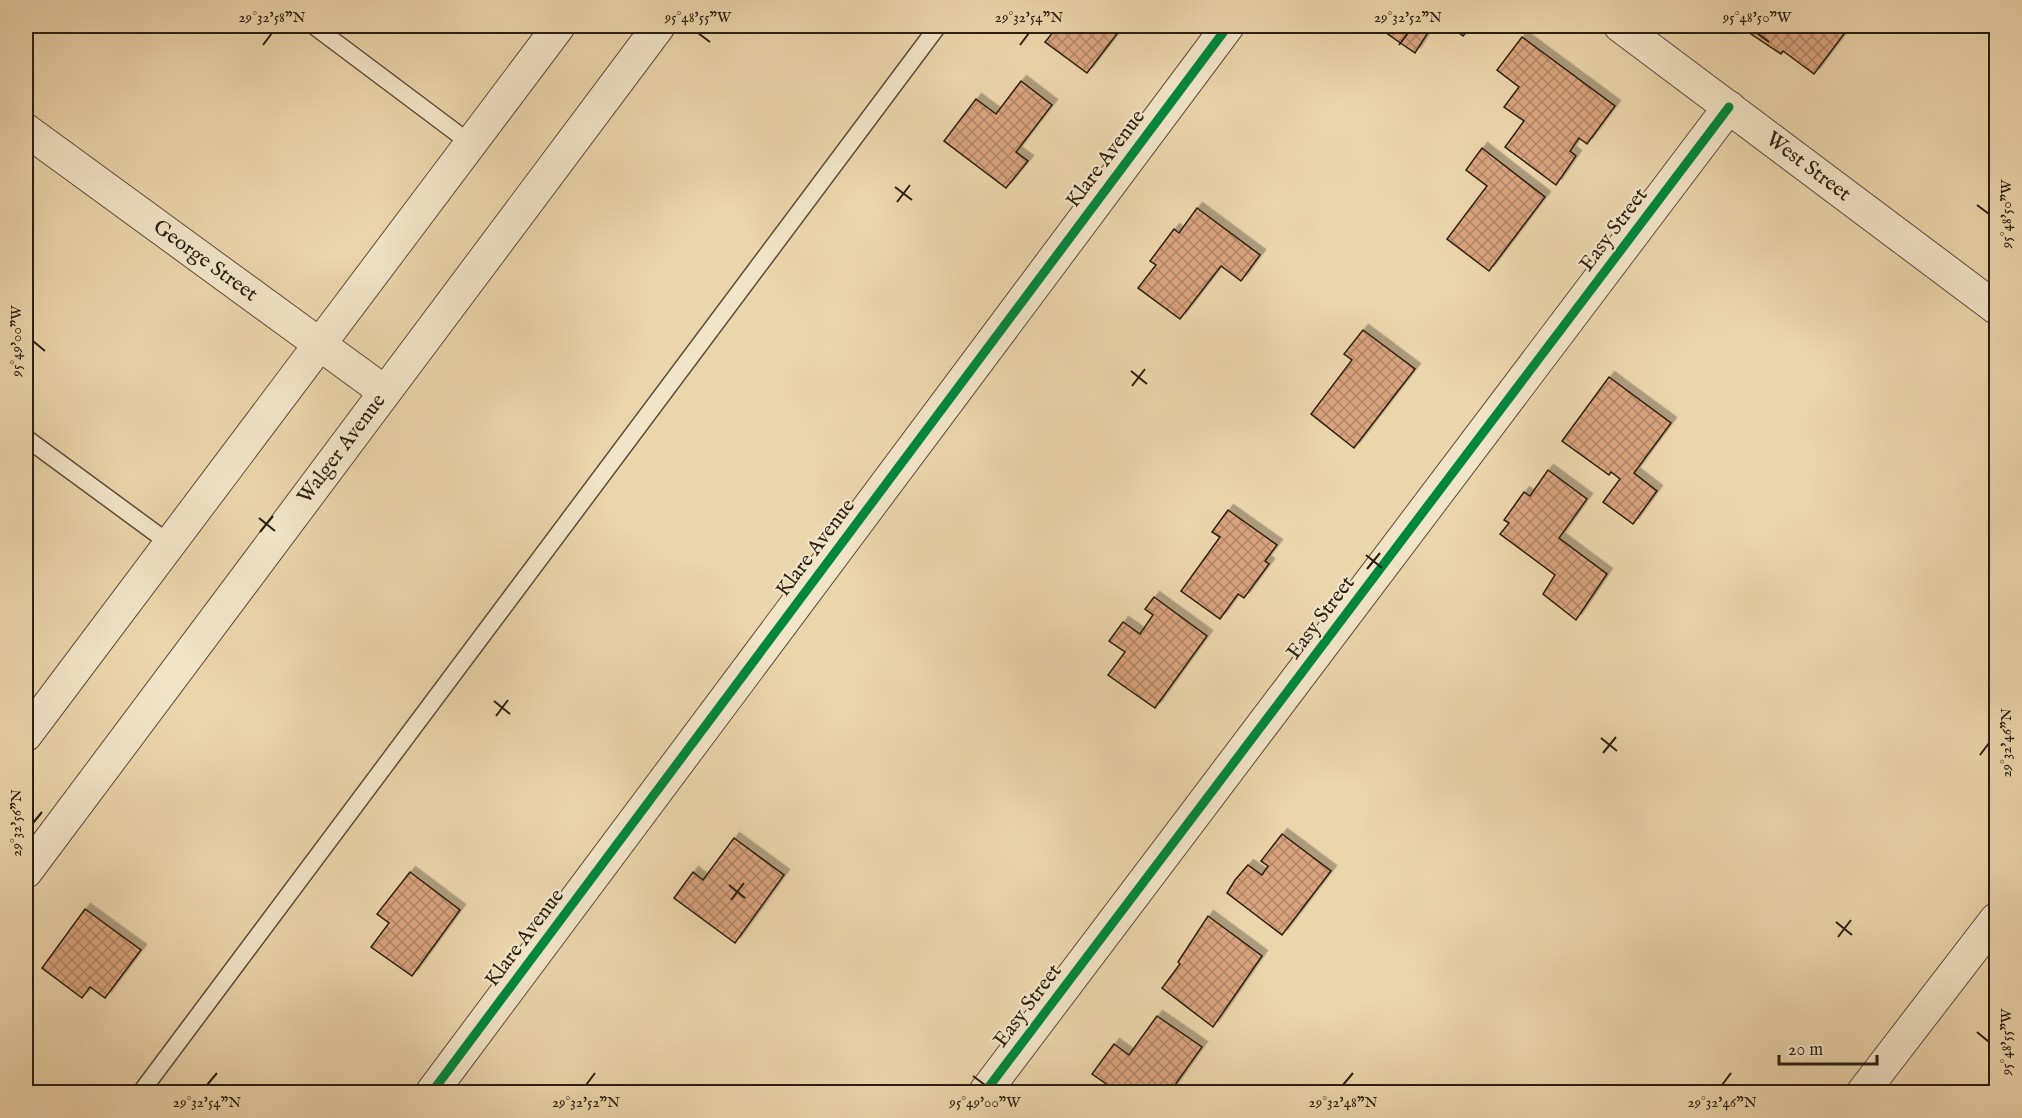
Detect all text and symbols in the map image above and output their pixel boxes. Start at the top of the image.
text: 29°32'58"N [239,8,305,27]
text: 95°48'55"W [664,8,732,27]
text: 29°32'54"N [995,8,1063,27]
text: 29°32'52"N [1374,8,1442,27]
text: 95°48'50"W [1722,8,1792,27]
street label: Klare Avenue [1060,104,1152,213]
street label: West Street [1760,126,1856,208]
text: 95°48'50"W [1997,179,2016,249]
street label: Easy Street [1574,183,1654,277]
street label: George Street [147,214,263,308]
text: 95°49'00"W [7,305,26,378]
street label: Walger Avenue [292,388,392,509]
street label: Klare Avenue [770,493,862,602]
street label: Easy Street [1281,571,1361,665]
text: 29°32'46"N [1997,708,2016,778]
text: 29°32'56"N [7,789,26,857]
street label: Klare Avenue [479,883,571,992]
street label: Easy Street [988,959,1068,1053]
text: 95°48'55"W [1997,1008,2016,1076]
scale bar [1779,1028,1876,1066]
text: 20 m [1788,1039,1823,1062]
text: 29°32'54"N [173,1093,241,1112]
text: 29°32'52"N [552,1093,620,1112]
text: 95°49'00"W [948,1093,1021,1112]
text: 29°32'48"N [1309,1093,1377,1112]
text: 29°32'46"N [1687,1093,1757,1112]

